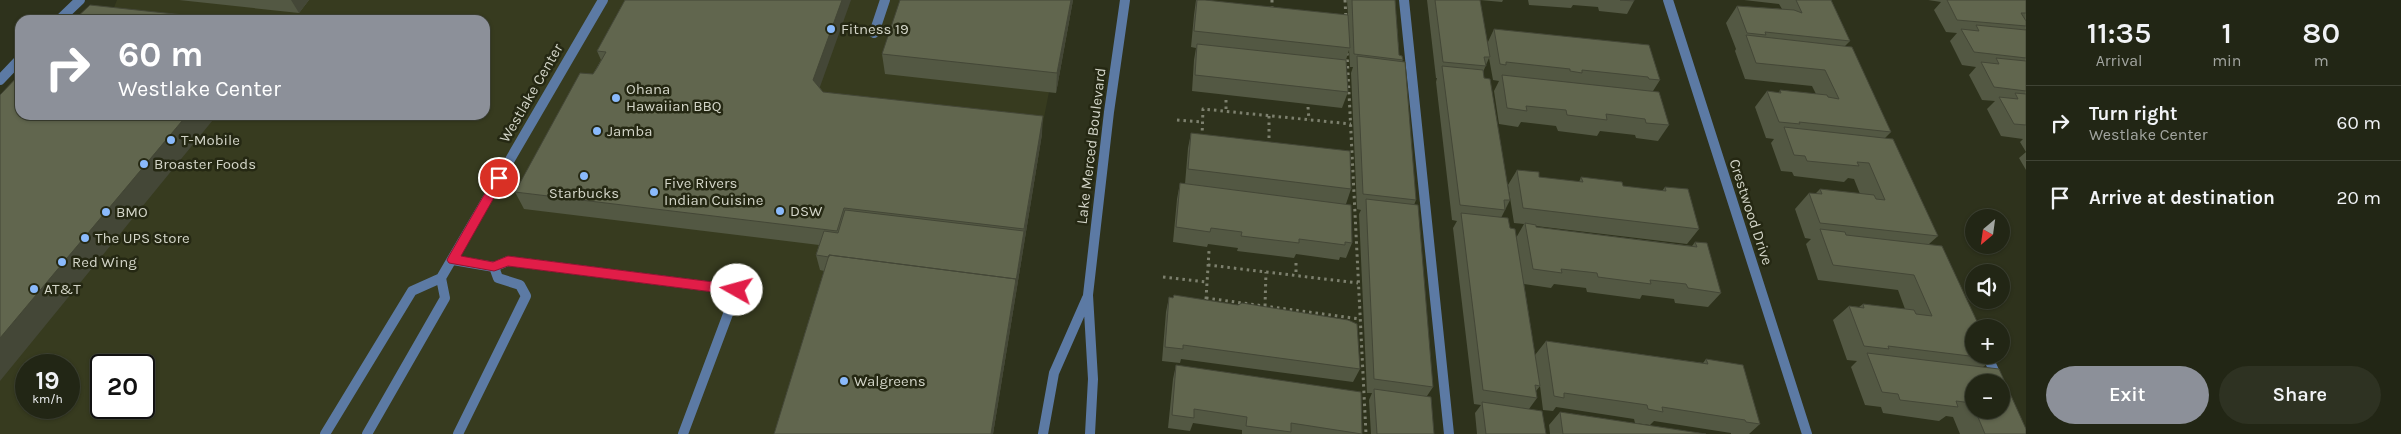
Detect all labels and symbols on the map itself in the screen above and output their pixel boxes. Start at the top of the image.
place label: Fitness 19 [841,20,909,38]
marker: Fitness 19 [825,23,837,35]
street label: Westlake Center [495,40,567,146]
street label: Lake Merced Boulevard [1072,67,1110,225]
place label: Ohana Hawaiian BBQ [626,80,722,115]
marker: Ohana Hawaiian BBQ [610,92,622,104]
place label: Jamba [607,122,653,140]
marker: Jamba [591,125,603,137]
place label: T-Mobile [181,131,240,149]
marker: T-Mobile [165,134,177,146]
place label: Broaster Foods [154,155,256,173]
pin [478,157,520,199]
street label: Crestwood Drive [1725,157,1777,267]
marker: Broaster Foods [138,158,150,170]
marker: Starbucks [578,170,590,182]
place label: Five Rivers Indian Cuisine [664,174,763,209]
place label: Starbucks [549,184,619,202]
marker: Five Rivers Indian Cuisine [648,186,660,198]
place label: DSW [790,202,823,220]
place label: BMO [116,203,148,221]
marker: DSW [774,205,786,217]
marker: BMO [100,206,112,218]
north arrow [1965,209,2010,254]
place label: The UPS Store [95,229,190,247]
marker: The UPS Store [79,232,91,244]
place label: Red Wing [72,253,137,271]
marker: Red Wing [56,256,68,268]
position arrow [710,263,762,315]
place label: AT&T [44,280,81,298]
marker: AT&T [28,283,40,295]
speed limit sign: 20 [90,354,155,419]
place label: Walgreens [854,372,926,390]
marker: Walgreens [838,375,850,387]

